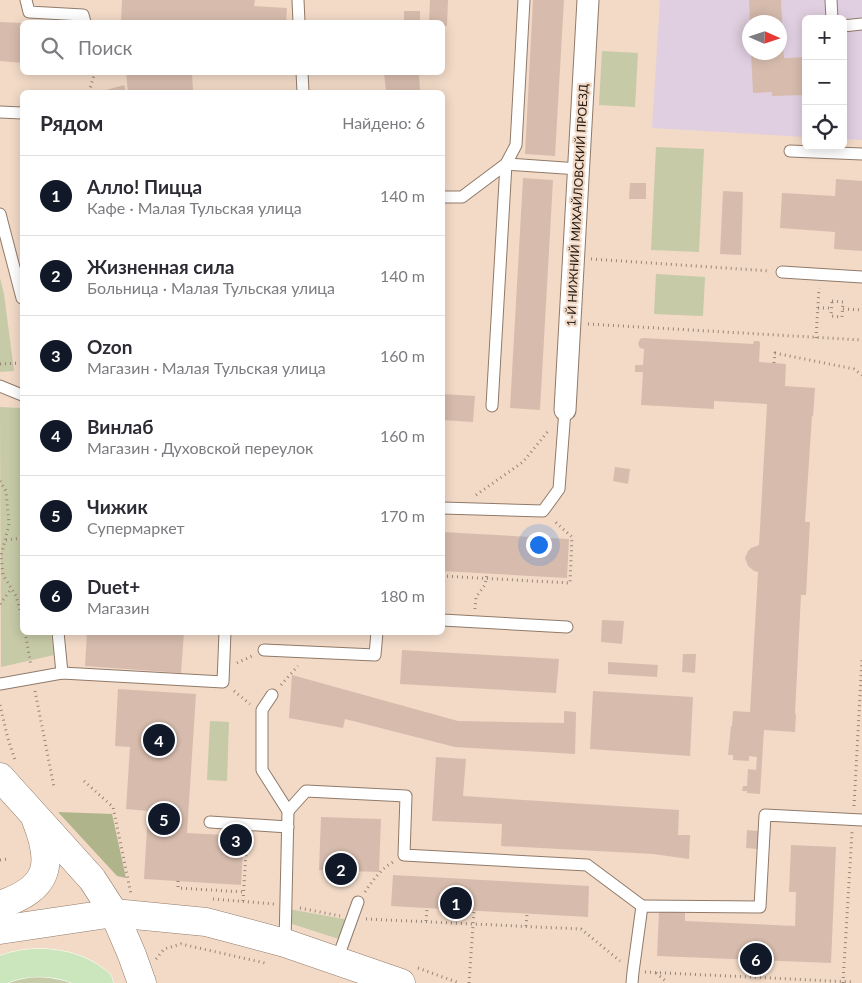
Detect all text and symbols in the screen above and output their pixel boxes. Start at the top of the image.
north arrow [742,15,787,60]
map controls [802,15,847,150]
button: + [802,15,847,60]
search box [20,20,445,75]
icon: search [38,34,66,62]
text: Поиск [78,36,132,59]
button: − [802,60,847,105]
street label: 1-Й НИЖНИЙ МИХАЙЛОВСКИЙ ПРОЕЗД [563,83,591,327]
button: locate [802,105,847,150]
text: Рядом [40,110,103,135]
text: Найдено: 6 [342,113,425,132]
text: Алло! Пицца [87,175,202,198]
text: 1 [51,186,61,205]
text: 140 m [380,186,425,205]
text: Кафе · Малая Тульская улица [87,198,302,217]
text: Жизненная сила [87,255,235,278]
text: 2 [51,266,61,285]
text: 140 m [380,266,425,285]
text: Больница · Малая Тульская улица [87,278,335,297]
text: Ozon [87,335,132,358]
text: 3 [51,346,61,365]
text: 160 m [380,346,425,365]
text: Магазин · Малая Тульская улица [87,358,326,377]
text: Винлаб [87,415,153,438]
text: 4 [51,426,61,445]
text: 160 m [380,426,425,445]
text: Магазин · Духовской переулок [87,438,313,457]
text: Чижик [87,495,148,518]
text: 5 [51,506,61,525]
text: 170 m [380,506,425,525]
text: Супермаркет [87,518,185,537]
your location [526,532,552,558]
text: Duet+ [87,575,140,598]
text: 6 [51,586,61,605]
text: 180 m [380,586,425,605]
text: Магазин [87,598,149,617]
pin: 4 [143,721,175,759]
pin: 5 [148,800,180,838]
pin: 3 [220,821,252,859]
pin: 2 [325,850,357,888]
pin: 1 [440,884,472,922]
pin: 6 [740,940,772,978]

